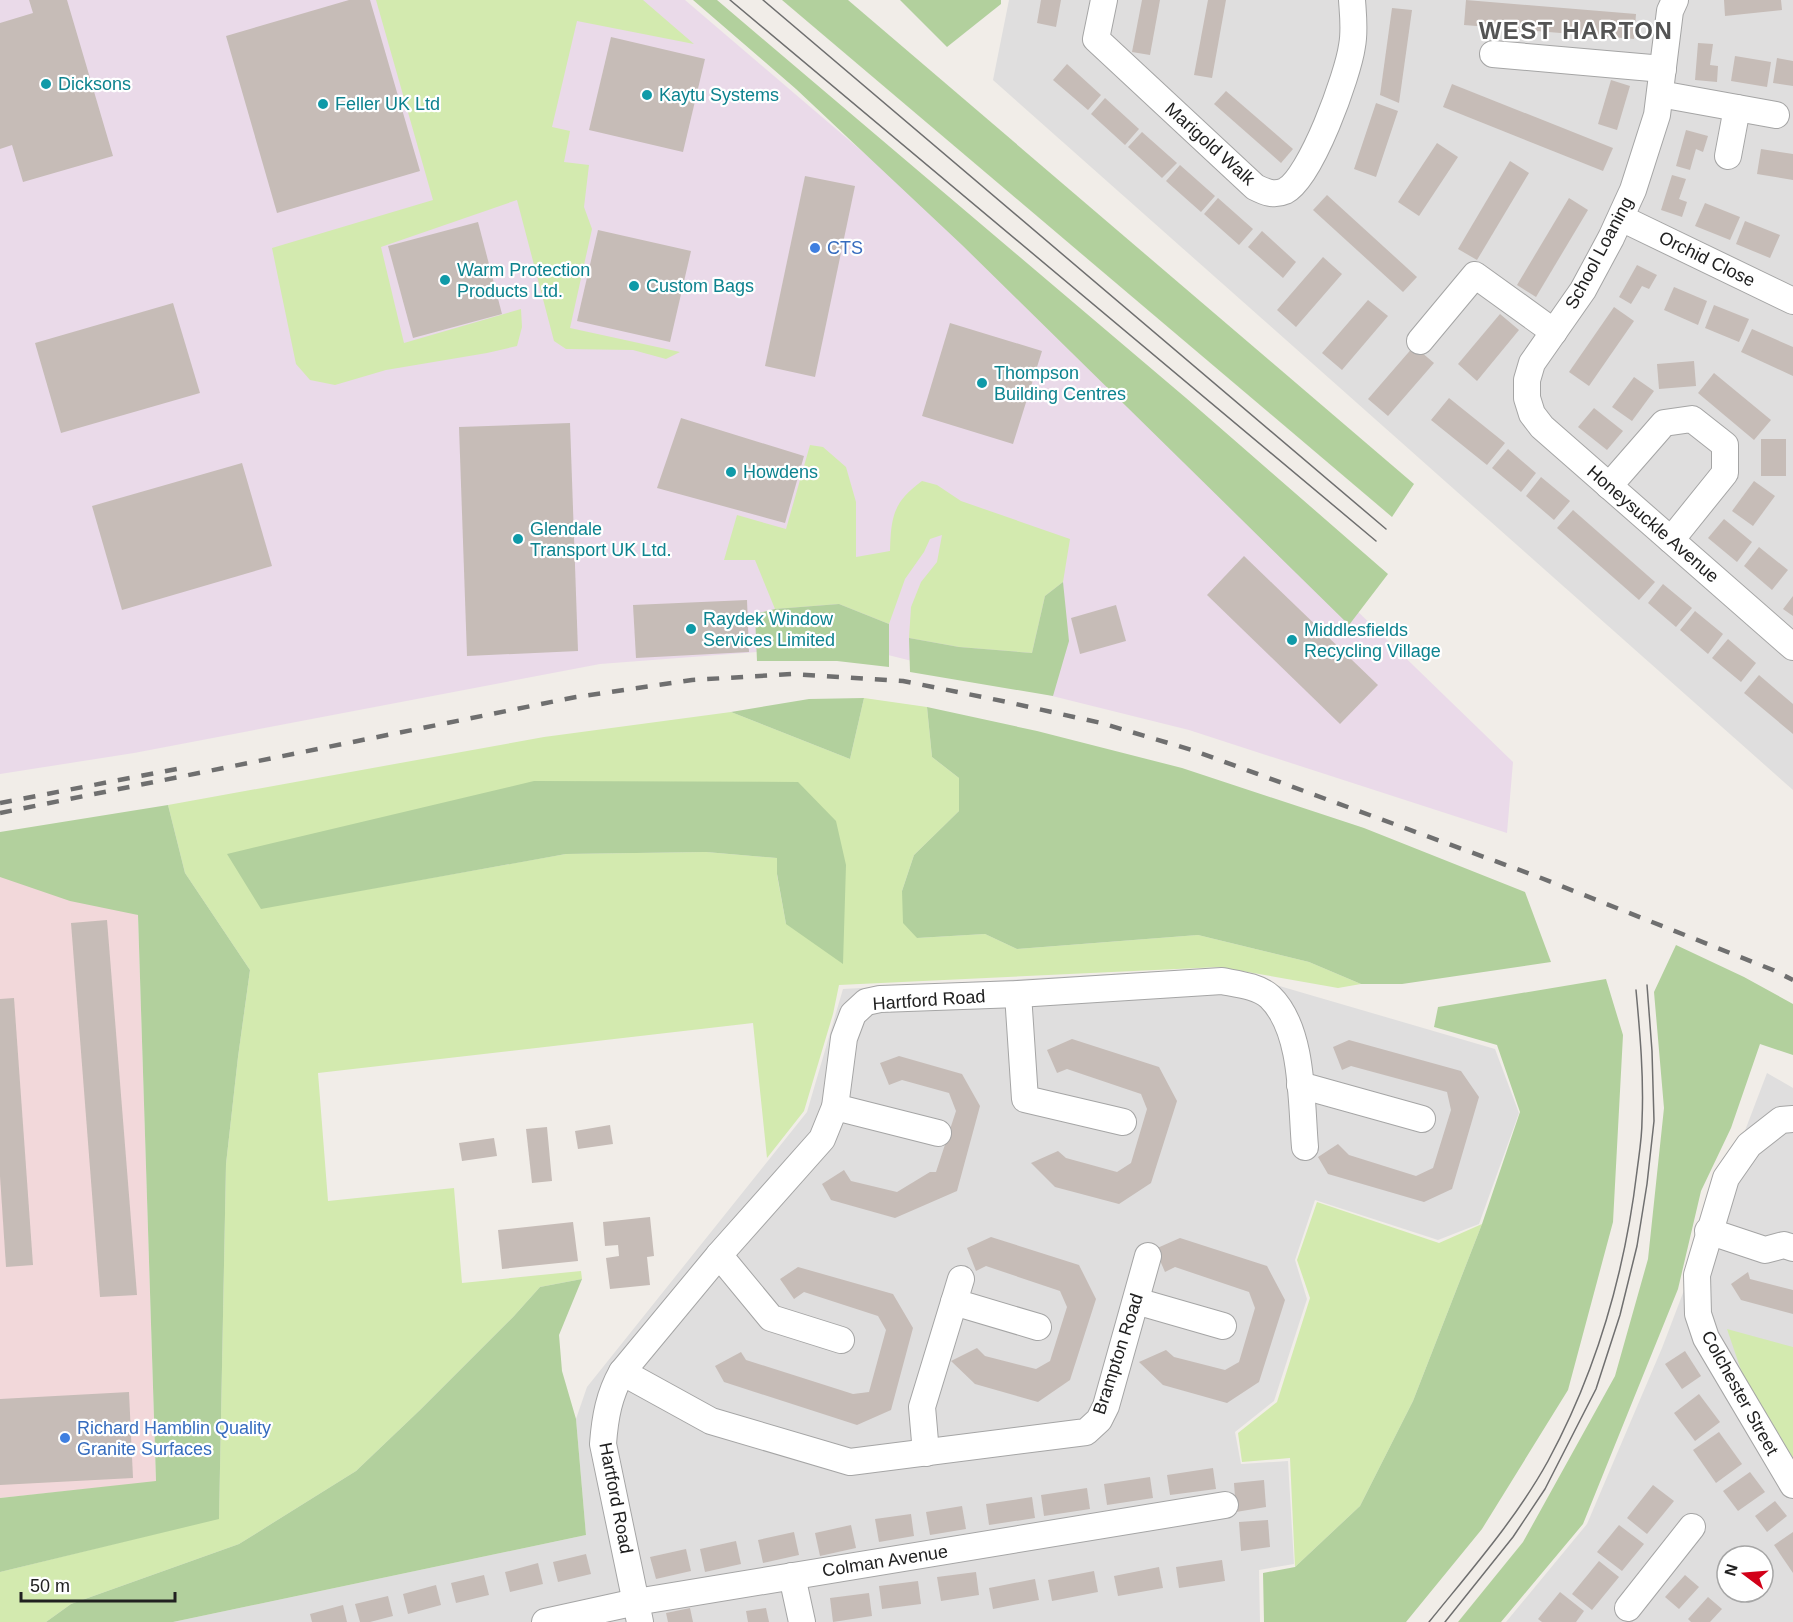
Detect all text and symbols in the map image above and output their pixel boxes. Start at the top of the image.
district label: WEST HARTON [1479,17,1673,44]
place label: Dicksons [58,74,131,94]
marker: Dicksons [39,77,53,91]
place label: Kaytu Systems [659,85,779,105]
marker: Kaytu Systems [640,88,654,102]
place label: Feller UK Ltd [335,94,440,114]
marker: Feller UK Ltd [316,97,330,111]
street label: Marigold Walk [1161,99,1260,190]
street label: School Loaning [1561,194,1637,312]
street label: Orchid Close [1656,227,1758,291]
place label: CTS [827,238,863,258]
marker: CTS [808,241,822,255]
place label: Warm Protection Products Ltd. [457,260,590,301]
marker: Warm Protection Products Ltd. [438,273,452,287]
place label: Custom Bags [646,276,754,296]
marker: Custom Bags [627,279,641,293]
place label: Thompson Building Centres [994,363,1126,404]
marker: Thompson Building Centres [975,376,989,390]
street label: Honeysuckle Avenue [1583,461,1723,587]
place label: Howdens [743,462,818,482]
marker: Howdens [724,465,738,479]
place label: Glendale Transport UK Ltd. [530,519,671,560]
marker: Glendale Transport UK Ltd. [511,532,525,546]
place label: Raydek Window Services Limited [703,609,835,650]
place label: Middlesfields Recycling Village [1304,620,1441,661]
marker: Raydek Window Services Limited [684,622,698,636]
marker: Middlesfields Recycling Village [1285,633,1299,647]
street label: Hartford Road [872,986,986,1014]
street label: Brampton Road [1089,1291,1147,1417]
street label: Colchester Street [1698,1327,1782,1459]
place label: Richard Hamblin Quality Granite Surfaces [77,1418,271,1459]
marker: Richard Hamblin Quality Granite Surfaces [58,1431,72,1445]
street label: Hartford Road [595,1441,637,1555]
street label: Colman Avenue [821,1541,949,1581]
north arrow [1715,1544,1775,1604]
text: N [1721,1562,1741,1578]
scale bar [21,1565,176,1603]
text: 50 m [30,1576,70,1596]

